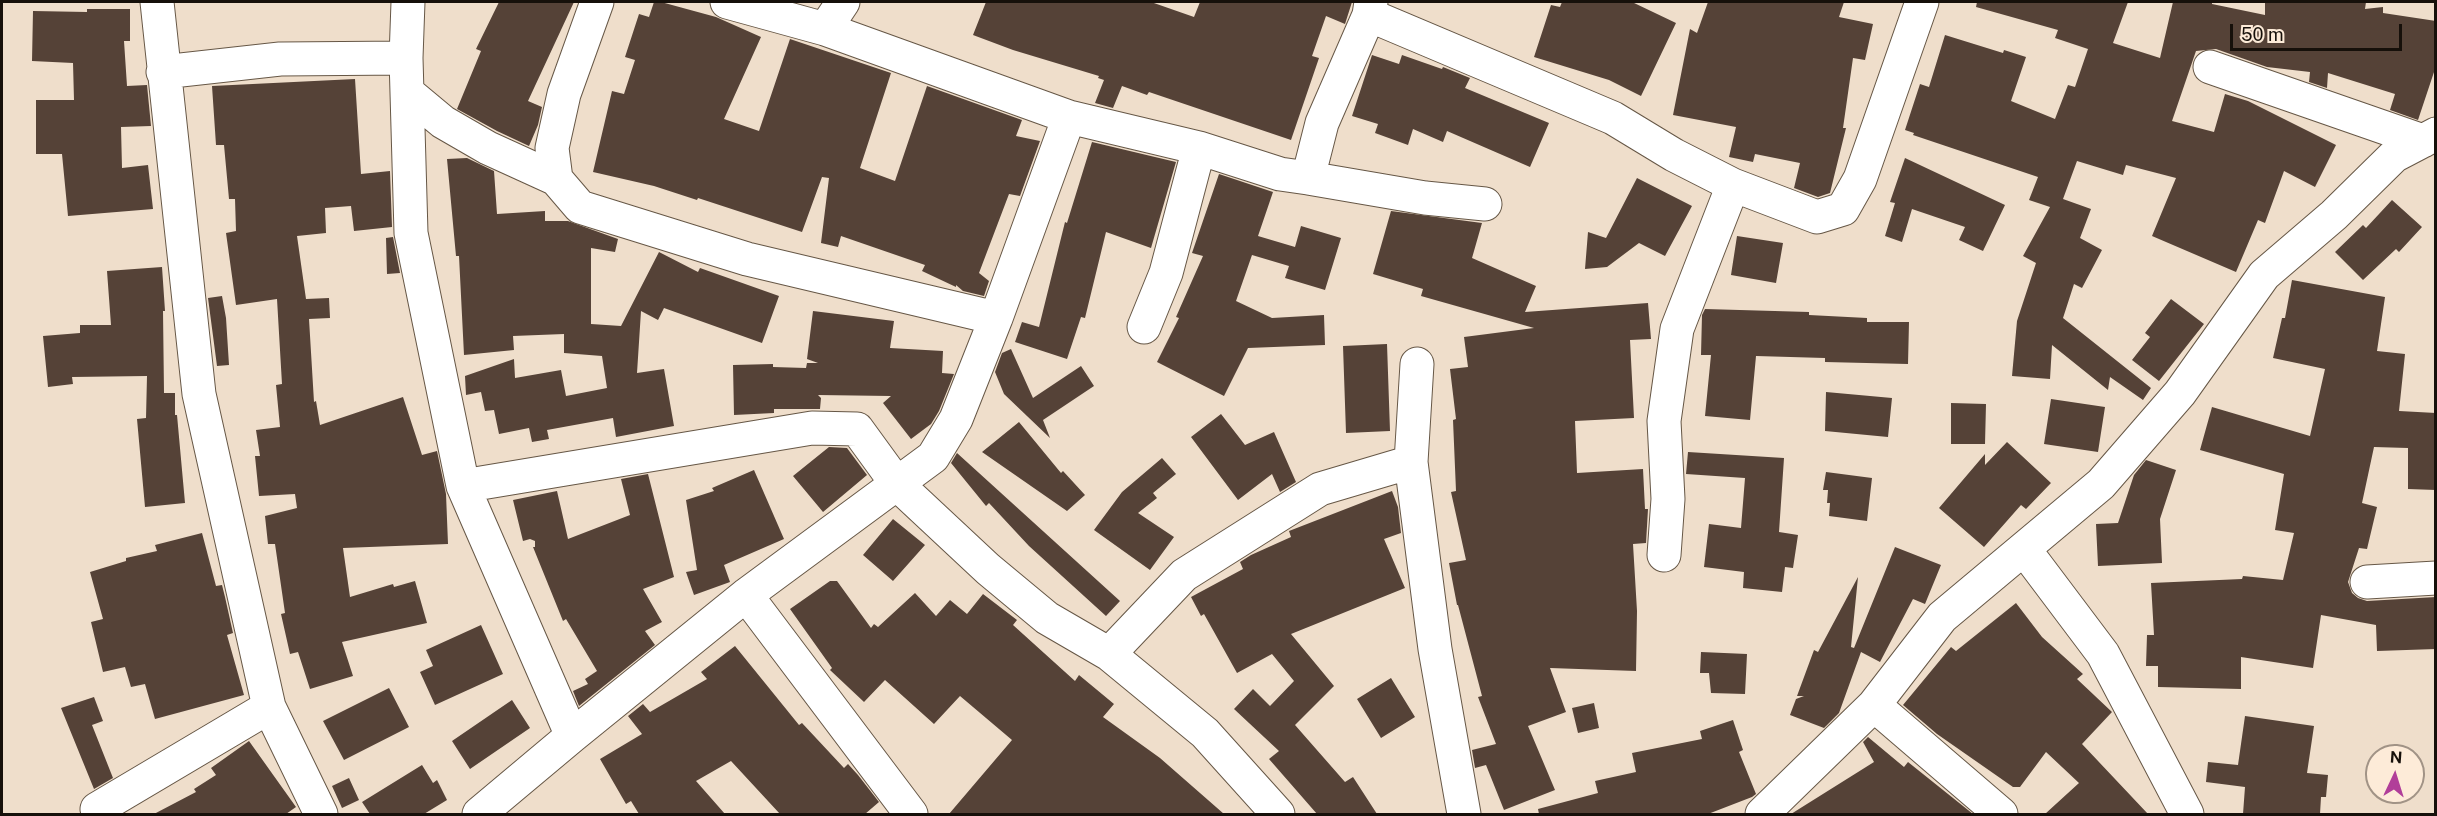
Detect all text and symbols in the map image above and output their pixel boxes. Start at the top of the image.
scale bar [2233,12,2406,50]
text: 50 m [2241,24,2284,45]
north arrow [2365,744,2425,804]
text: N [2389,748,2403,767]

